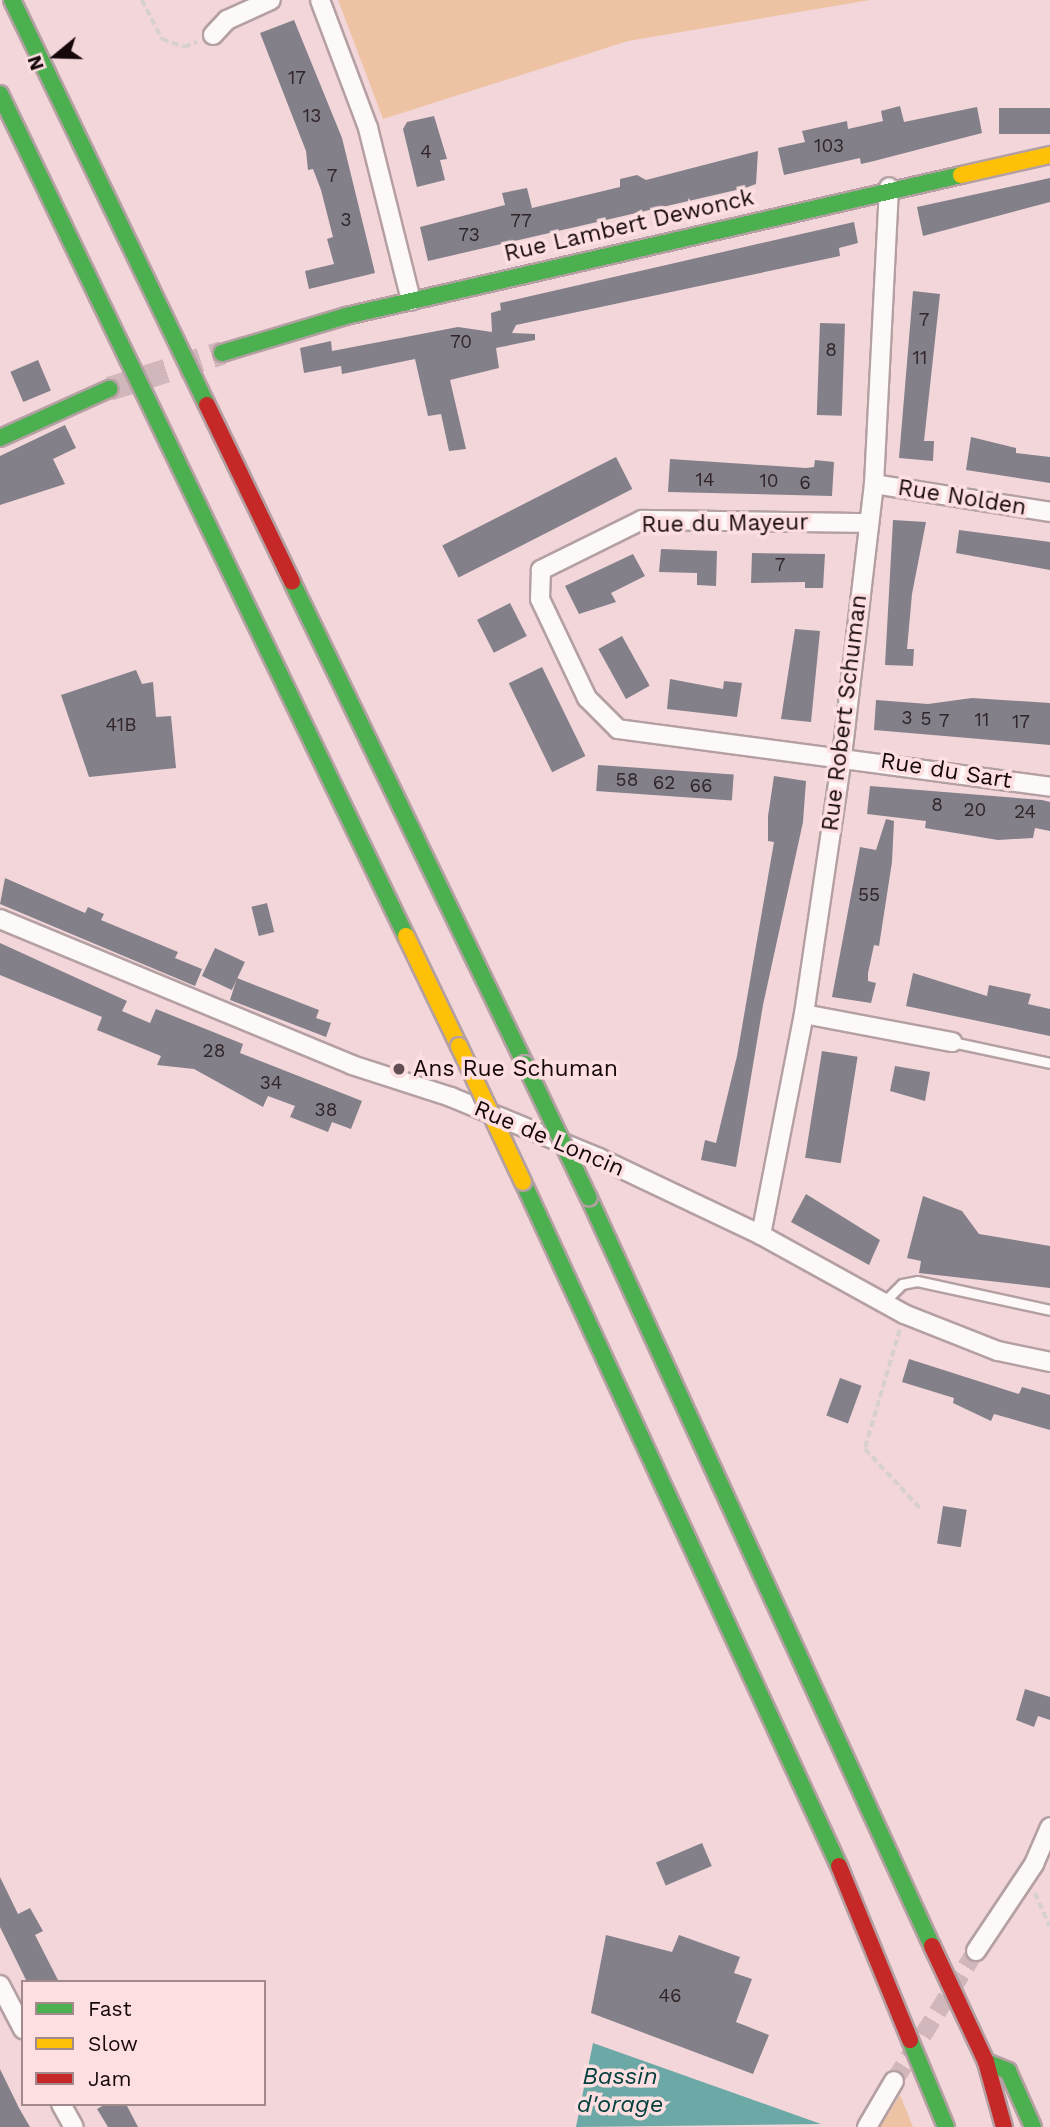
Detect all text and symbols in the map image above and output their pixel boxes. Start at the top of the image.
north arrow [21,21,91,91]
text: N [23,53,49,73]
house number: 17 [288,67,306,89]
house number: 13 [303,105,321,127]
house number: 103 [814,135,844,157]
house number: 4 [420,141,432,163]
house number: 7 [327,165,337,187]
street label: Rue Lambert Dewonck [502,184,756,268]
house number: 3 [340,209,352,231]
house number: 77 [510,210,532,232]
house number: 73 [458,224,480,246]
house number: 7 [919,309,929,331]
house number: 70 [450,331,472,353]
house number: 8 [825,339,837,361]
house number: 11 [913,347,927,369]
house number: 14 [695,469,715,491]
house number: 10 [759,470,779,492]
house number: 6 [799,472,811,494]
street label: Rue Nolden [896,474,1028,522]
street label: Rue du Mayeur [641,509,809,539]
house number: 7 [775,554,785,576]
street label: Rue Robert Schuman [817,593,873,833]
house number: 3 [901,707,913,729]
house number: 5 [920,708,932,730]
house number: 11 [975,709,989,731]
house number: 7 [939,710,949,732]
house number: 17 [1012,711,1030,733]
house number: 41B [105,714,137,736]
street label: Rue du Sart [878,747,1014,795]
house number: 58 [616,769,638,791]
house number: 62 [653,772,675,794]
house number: 66 [689,775,713,797]
house number: 8 [931,794,943,816]
house number: 20 [964,799,986,821]
house number: 24 [1014,801,1036,823]
house number: 55 [858,884,880,906]
house number: 28 [203,1040,225,1062]
place label: Ans Rue Schuman [413,1055,618,1083]
marker: Ans Rue Schuman [391,1061,407,1077]
house number: 34 [260,1072,282,1094]
street label: Rue de Loncin [470,1095,628,1183]
house number: 38 [315,1099,337,1121]
legend [21,1980,266,2106]
house number: 46 [658,1985,682,2007]
text: Fast [88,1996,132,2021]
text: Slow [88,2031,138,2056]
water label: Bassin d'orage [577,2063,663,2119]
text: Jam [88,2066,131,2091]

